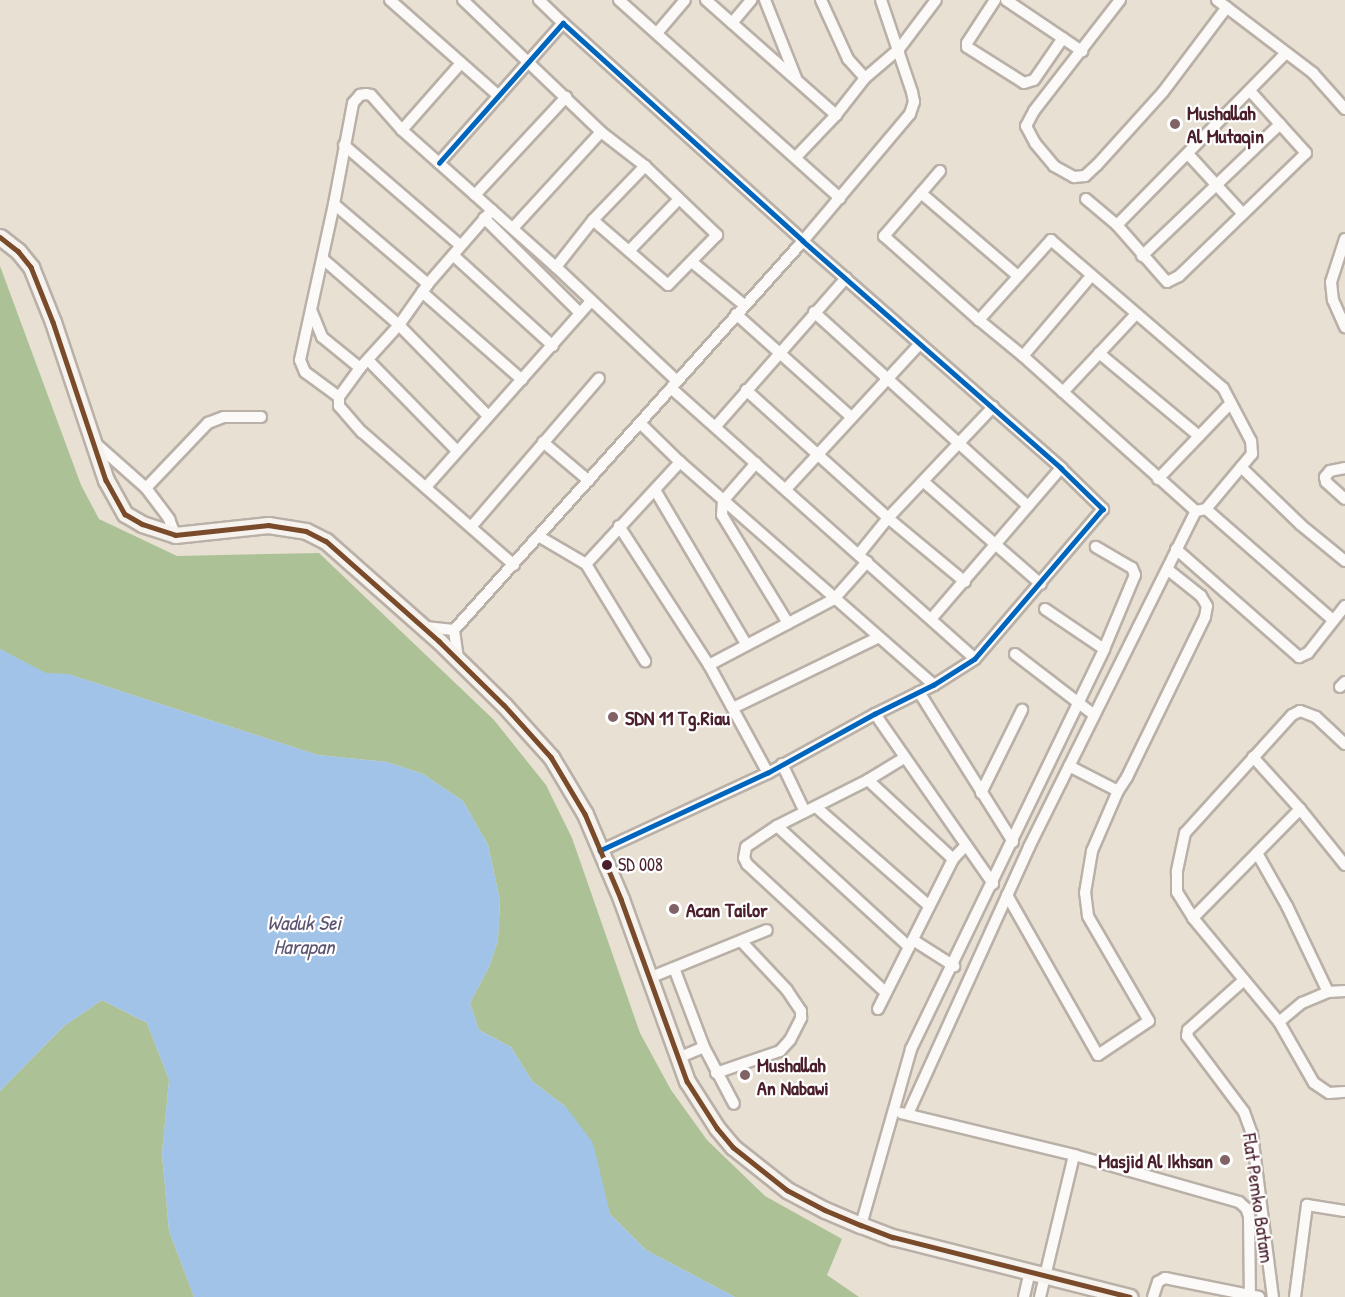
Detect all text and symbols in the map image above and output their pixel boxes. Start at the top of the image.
place label: Mushallah Al Mutaqin [1187,100,1264,147]
marker: Mushallah Al Mutaqin [1168,117,1182,131]
place label: SDN 11 Tg.Riau [625,705,730,729]
marker: SDN 11 Tg.Riau [606,710,620,724]
place label: SD 008 [618,854,663,876]
marker: SD 008 [601,859,613,871]
place label: Acan Tailor [686,897,768,921]
marker: Acan Tailor [667,902,681,916]
water label: Waduk Sei Harapan [267,910,341,960]
place label: Mushallah An Nabawi [757,1052,829,1099]
marker: Mushallah An Nabawi [738,1068,752,1082]
street label: Flat Pemko Batam [1238,1132,1280,1264]
place label: Masjid Al Ikhsan [1098,1148,1213,1172]
marker: Masjid Al Ikhsan [1218,1153,1232,1167]

